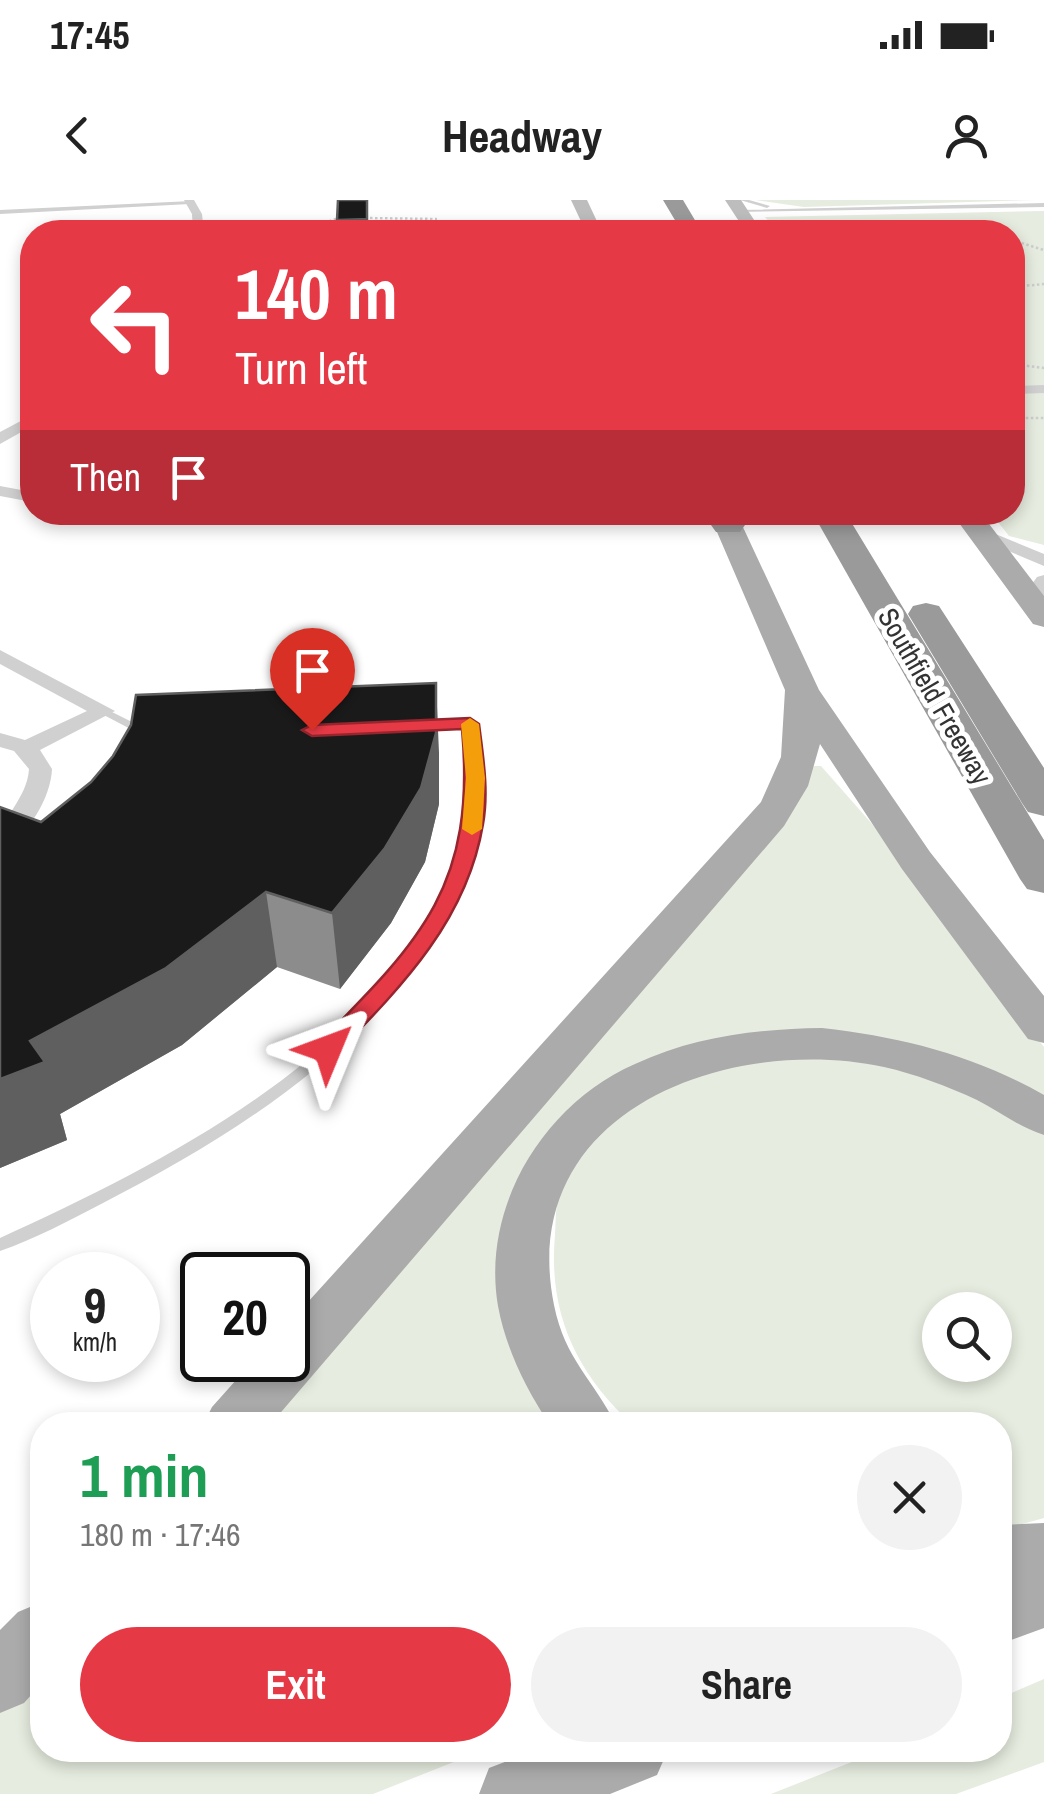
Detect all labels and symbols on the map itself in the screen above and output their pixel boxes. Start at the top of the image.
street label: Southfield Freeway [869,601,1001,792]
pin [270,628,355,731]
position arrow [276,997,380,1101]
speed limit sign: 20 [180,1252,310,1382]

